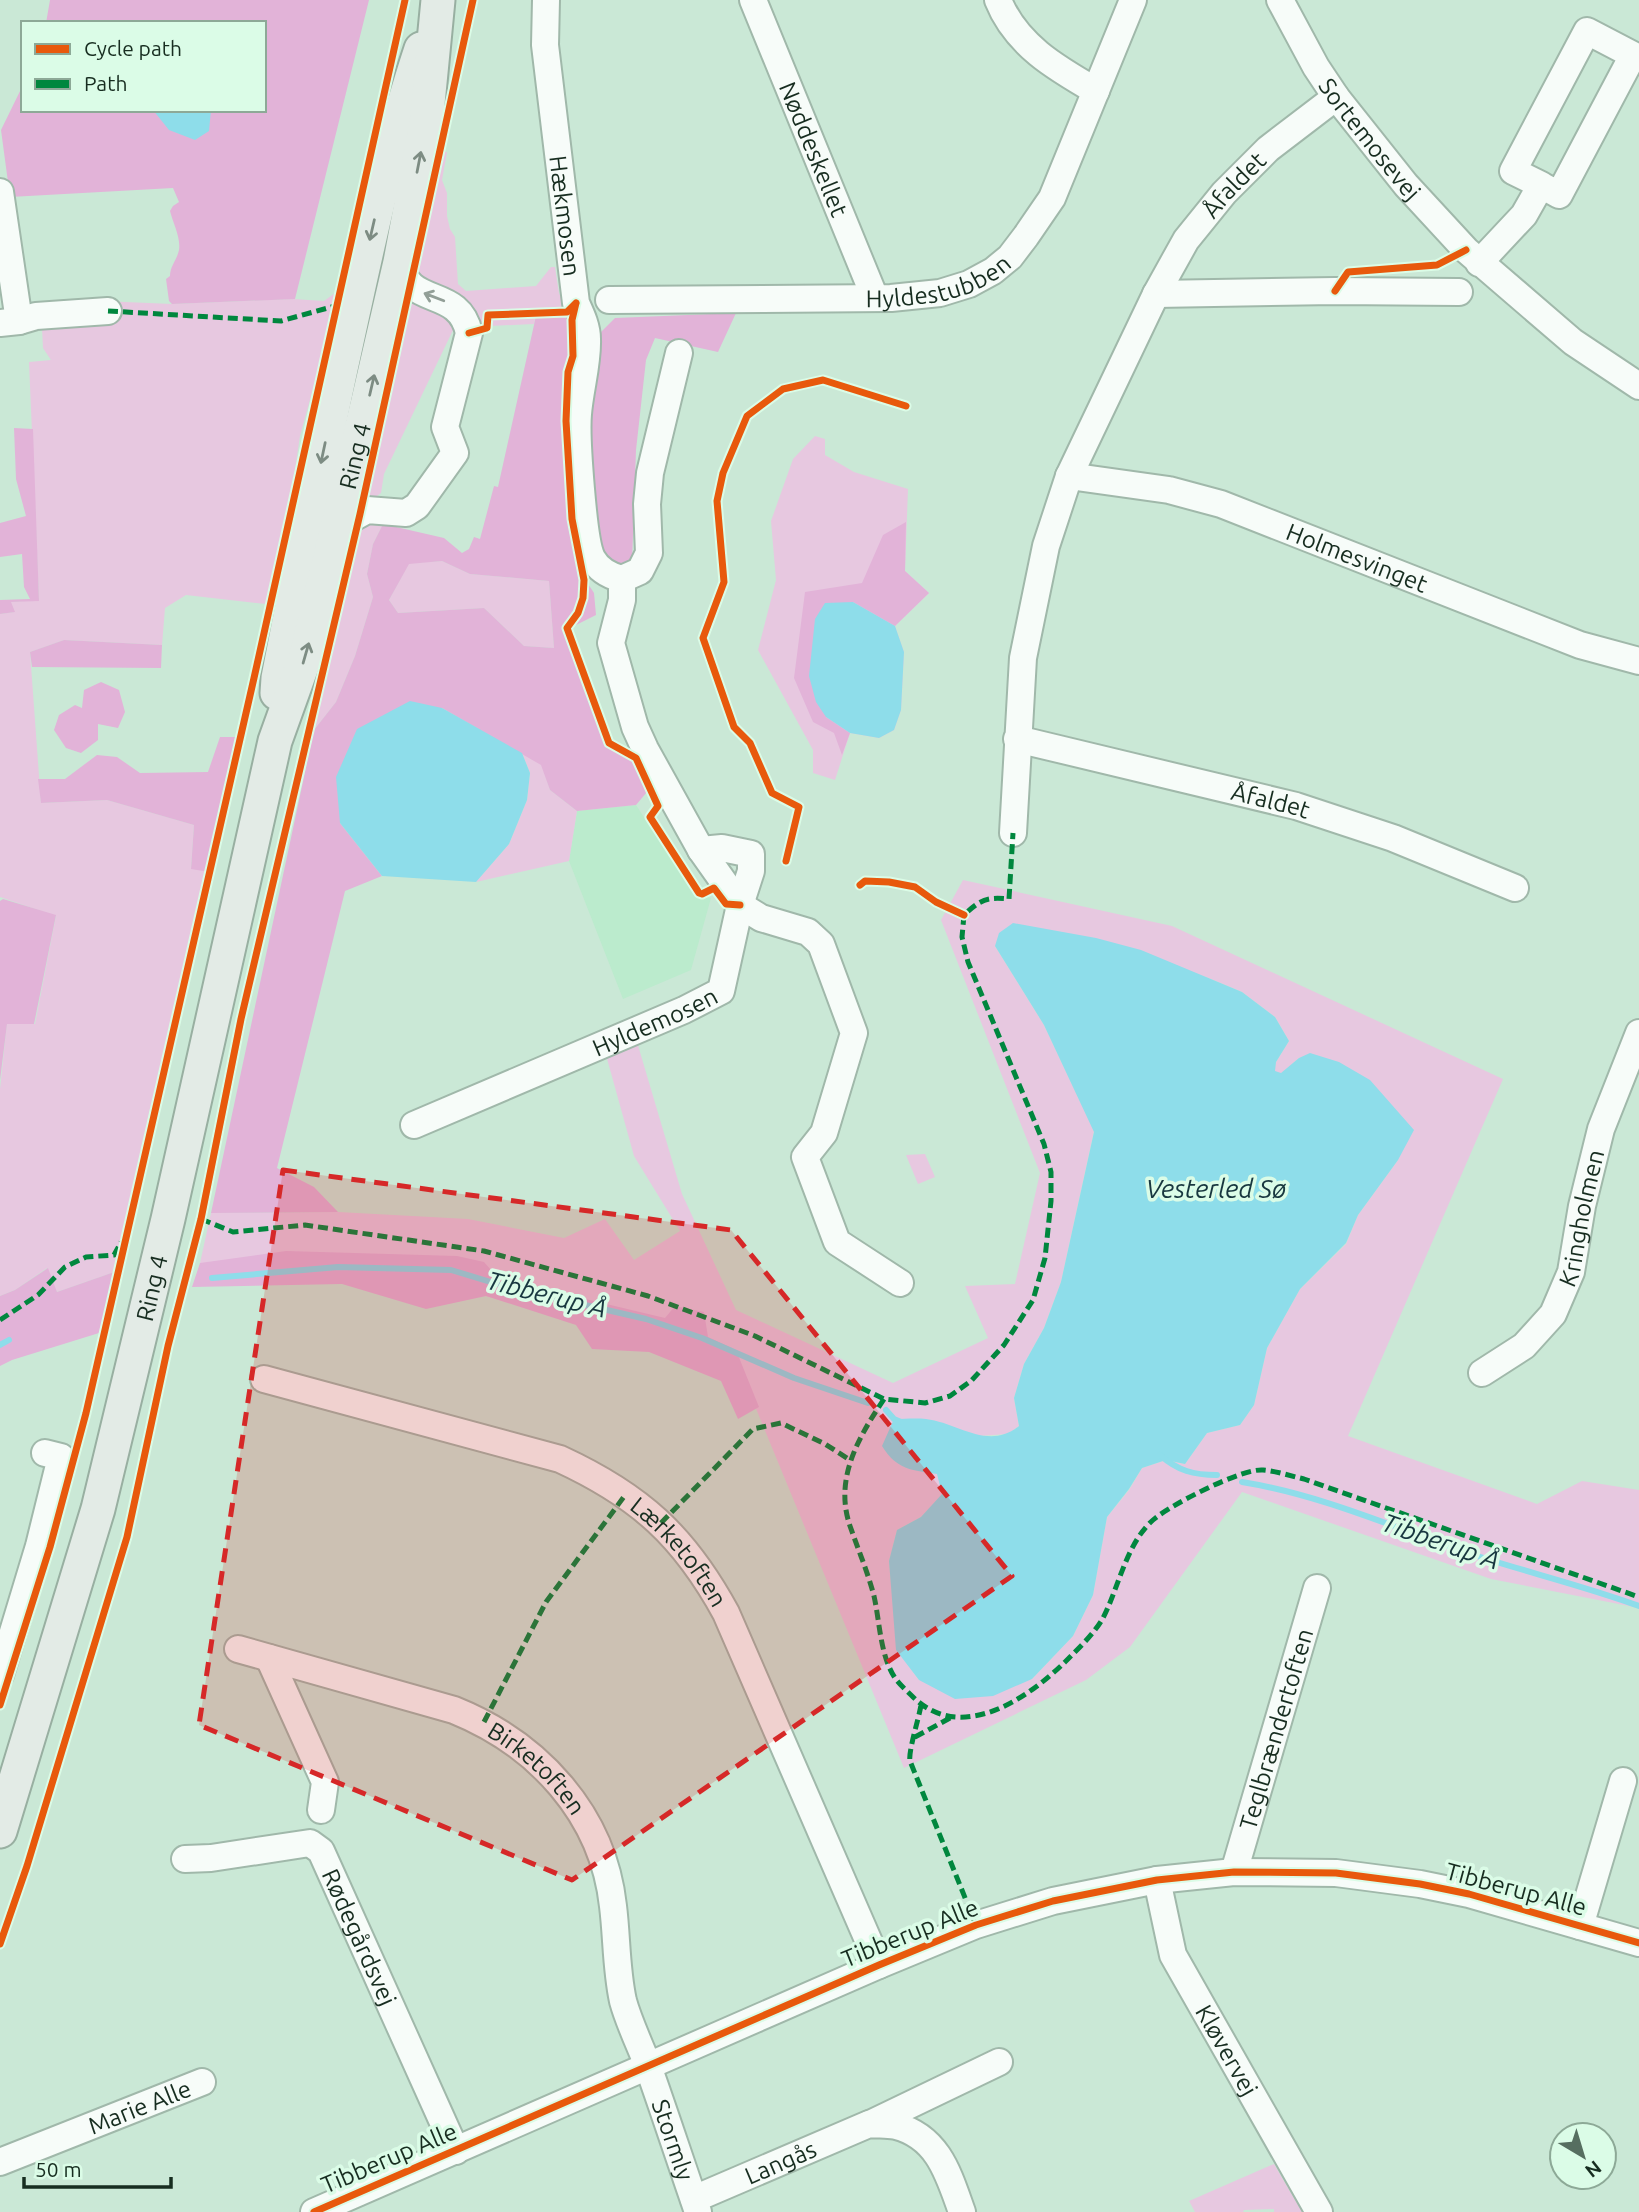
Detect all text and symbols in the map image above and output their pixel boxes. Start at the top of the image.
legend [21,21,266,112]
text: Cycle path [84,36,182,60]
text: Path [84,71,127,95]
street label: Sortemosevej [1314,73,1426,205]
street label: Nøddeskellet [774,78,854,221]
street label: Åfaldet [1196,146,1271,223]
one-way arrow [413,151,426,174]
street label: Hækmosen [545,154,586,278]
one-way arrow [365,218,378,241]
street label: Hyldestubben [866,249,1016,312]
one-way arrow [424,289,446,302]
one-way arrow [365,374,379,397]
street label: Ring 4 [333,420,376,492]
one-way arrow [316,441,329,464]
street label: Holmesvinget [1283,518,1432,597]
one-way arrow [300,643,313,665]
street label: Åfaldet [1229,777,1314,823]
street label: Hyldemosen [588,982,722,1061]
street label: Kringholmen [1553,1147,1609,1290]
water label: Vesterled Sø [1146,1174,1287,1203]
street label: Ring 4 [130,1252,172,1324]
water label: Tibberup Å [484,1265,610,1323]
street label: Lærketoften [626,1491,733,1611]
water label: Tibberup Å [1378,1507,1504,1575]
street label: Teglbrændertoften [1234,1625,1318,1833]
street label: Birketoften [483,1716,591,1819]
street label: Tibberup Alle [1443,1857,1589,1921]
street label: Rødegårdsvej [317,1865,402,2009]
street label: Tibberup Alle [838,1893,982,1973]
street label: Kløvervej [1191,2000,1263,2100]
street label: Marie Alle [84,2074,195,2139]
street label: Stormly [647,2096,700,2184]
street label: Tibberup Alle [317,2117,461,2199]
north arrow [1548,2121,1618,2191]
street label: Langås [741,2135,820,2189]
scale bar [24,2146,172,2190]
text: N [1581,2156,1606,2182]
text: 50 m [35,2157,82,2181]

